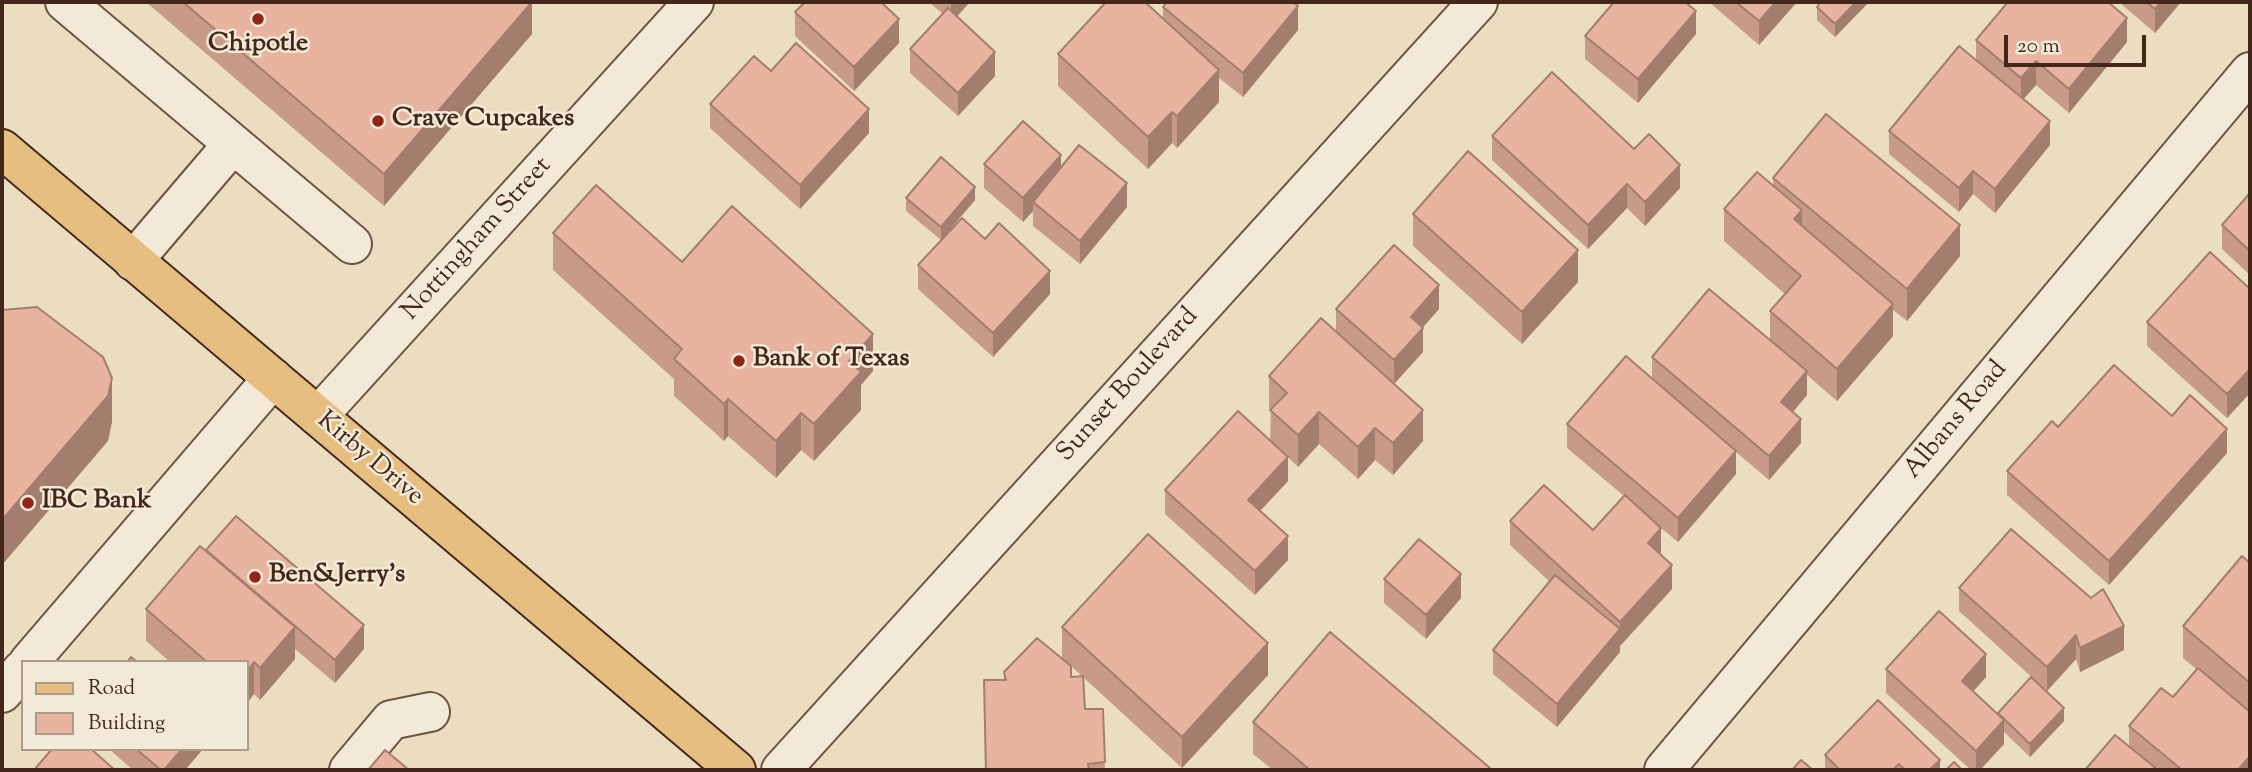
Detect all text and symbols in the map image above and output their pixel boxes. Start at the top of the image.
marker: Chipotle [250,11,266,27]
scale bar [2007,21,2149,65]
place label: Chipotle [208,30,308,62]
text: 20 m [2017,32,2060,62]
place label: Crave Cupcakes [392,105,574,137]
marker: Crave Cupcakes [370,113,386,129]
street label: Nottingham Street [397,152,559,328]
street label: Sunset Boulevard [1052,303,1206,469]
place label: Bank of Texas [753,345,909,377]
marker: Bank of Texas [731,353,747,369]
street label: Albans Road [1899,356,2015,486]
street label: Kirby Drive [309,406,429,514]
place label: IBC Bank [42,487,151,519]
marker: IBC Bank [20,495,36,511]
place label: Ben&Jerry’s [269,561,405,593]
marker: Ben&Jerry’s [247,569,263,585]
legend [21,660,248,751]
text: Road [88,674,135,704]
text: Building [88,709,165,739]

